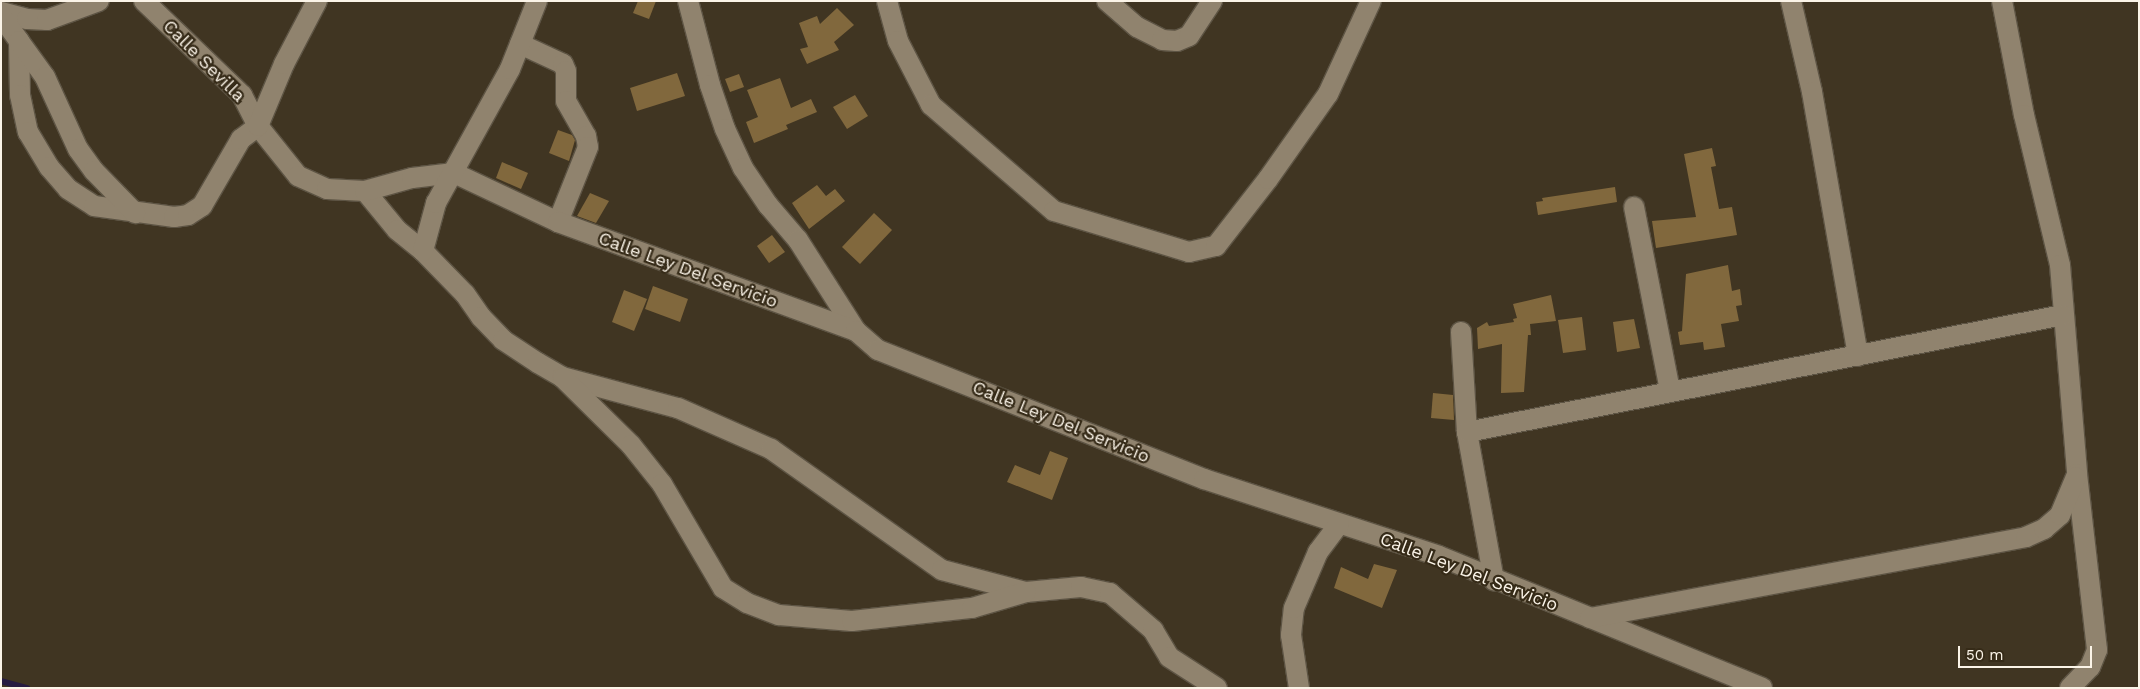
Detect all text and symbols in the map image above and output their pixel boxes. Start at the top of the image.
street label: Calle Sevilla [158,15,250,107]
street label: Calle Ley Del Servicio [595,227,781,313]
street label: Calle Ley Del Servicio [969,376,1153,468]
street label: Calle Ley Del Servicio [1376,528,1562,616]
scale bar [1960,636,2094,668]
text: 50 m [1966,646,2003,664]

